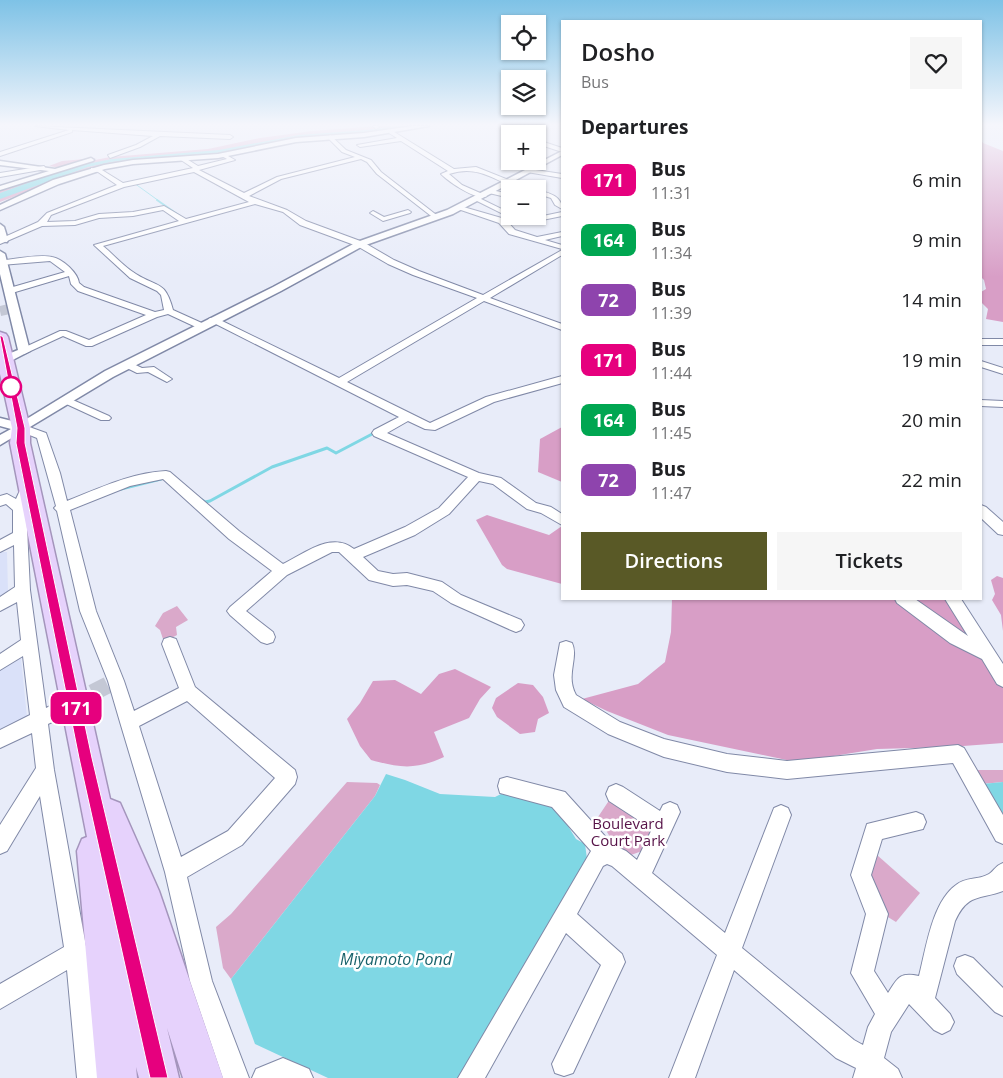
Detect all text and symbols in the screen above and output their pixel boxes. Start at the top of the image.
map controls [501,15,546,225]
button: locate [501,15,546,60]
text: Dosho [581,35,655,68]
button: heart [910,37,962,89]
button: layers [501,70,546,115]
text: Bus [581,71,609,93]
text: Departures [581,114,688,140]
button: + [501,125,546,170]
text: Bus [651,156,686,182]
text: 6 min [912,167,962,193]
text: 171 [593,168,624,192]
button: − [501,180,546,225]
text: 11:31 [651,182,692,204]
text: Bus [651,216,686,242]
text: 9 min [912,227,962,253]
text: 164 [593,228,624,252]
text: 11:34 [651,242,692,264]
text: Bus [651,276,686,302]
text: 14 min [901,287,962,313]
text: 72 [598,288,619,312]
text: 11:39 [651,302,692,324]
text: Bus [651,336,686,362]
text: 19 min [901,347,962,373]
text: 171 [593,348,624,372]
text: 11:44 [651,362,692,384]
unlabelled marker [0,376,22,398]
text: Bus [651,396,686,422]
text: 20 min [901,407,962,433]
text: 164 [593,408,624,432]
text: 11:45 [651,422,692,444]
text: Bus [651,456,686,482]
text: 22 min [901,467,962,493]
text: 72 [598,468,619,492]
text: 11:47 [651,482,692,504]
button: Directions [581,532,767,590]
button: Tickets [777,532,962,590]
line badge: 171 [47,692,105,724]
text: 171 [61,696,91,720]
park label: Boulevard Court Park [591,813,665,850]
water label: Miyamoto Pond [340,948,453,970]

